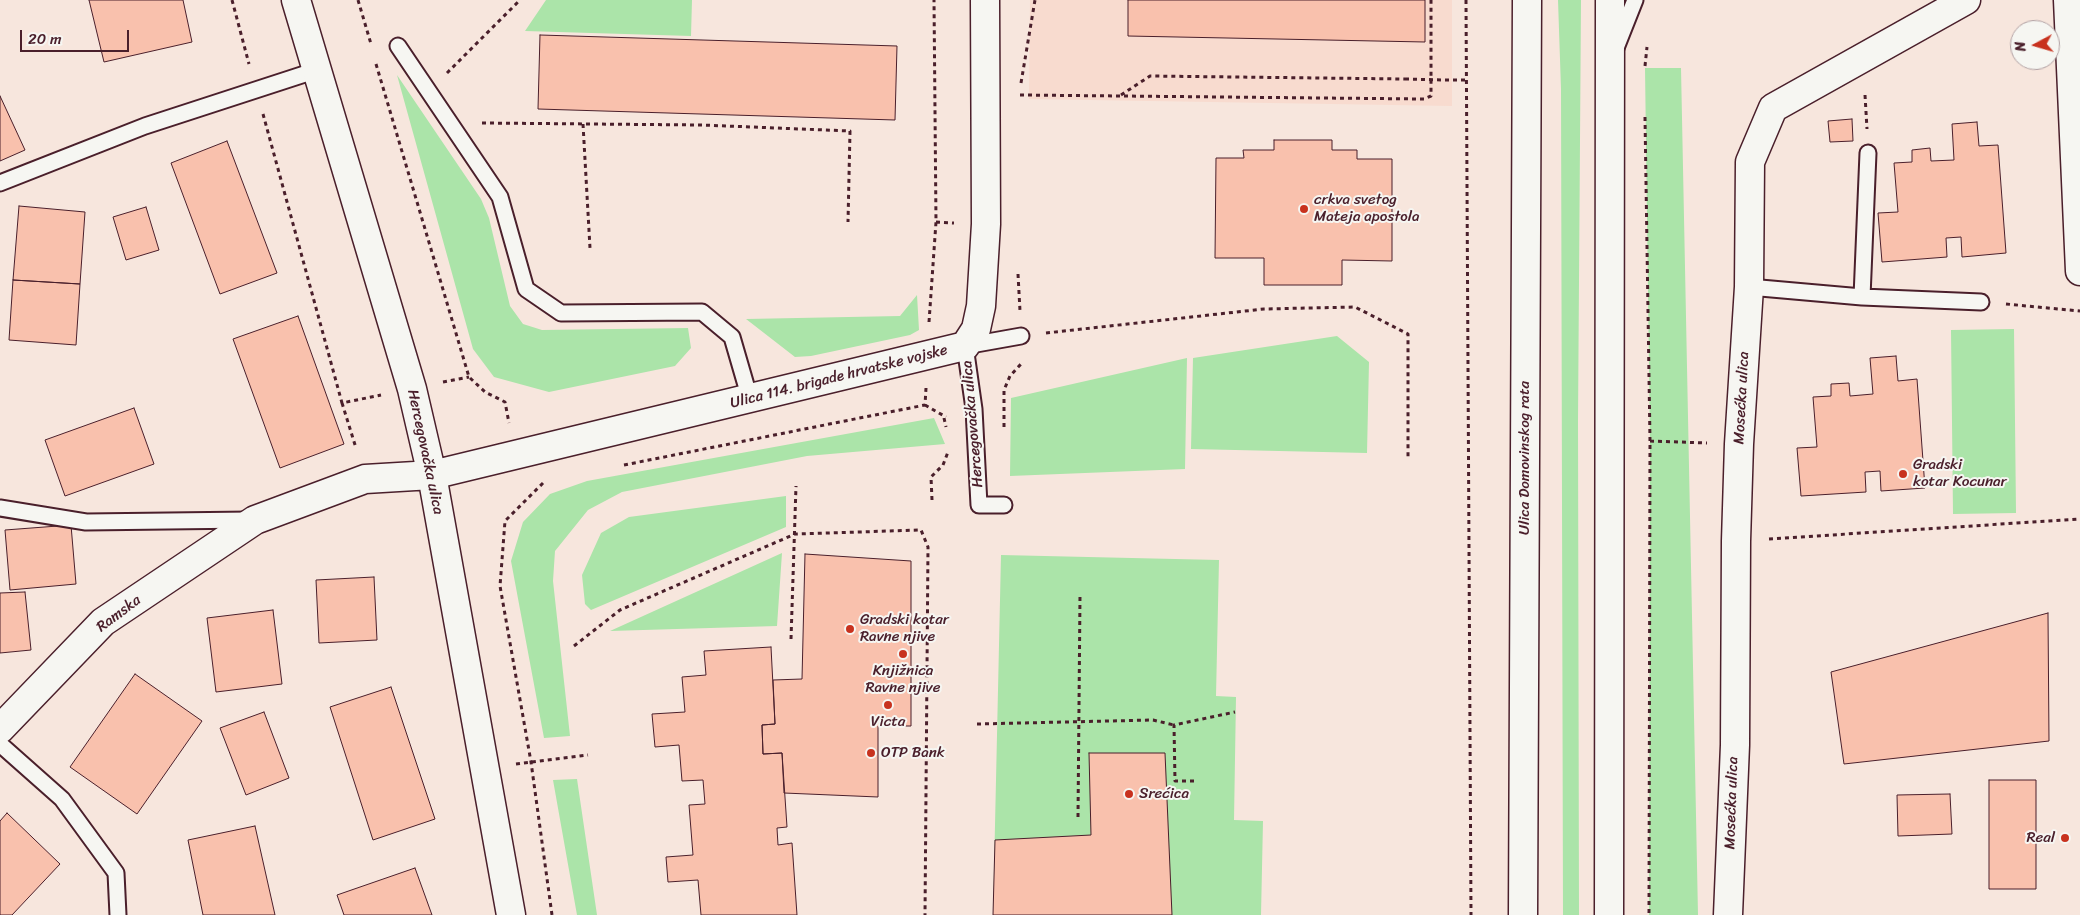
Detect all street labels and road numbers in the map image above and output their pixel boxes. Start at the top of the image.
street label: Ulica 114. brigade hrvatske vojske [728,341,950,413]
street label: Mosećka ulica [1731,351,1753,445]
street label: Hercegovačka ulica [958,360,988,488]
street label: Ulica Domovinskog rata [1516,381,1534,535]
street label: Hercegovačka ulica [403,388,447,516]
street label: Ramska [93,592,145,636]
street label: Mosećka ulica [1721,756,1743,850]

